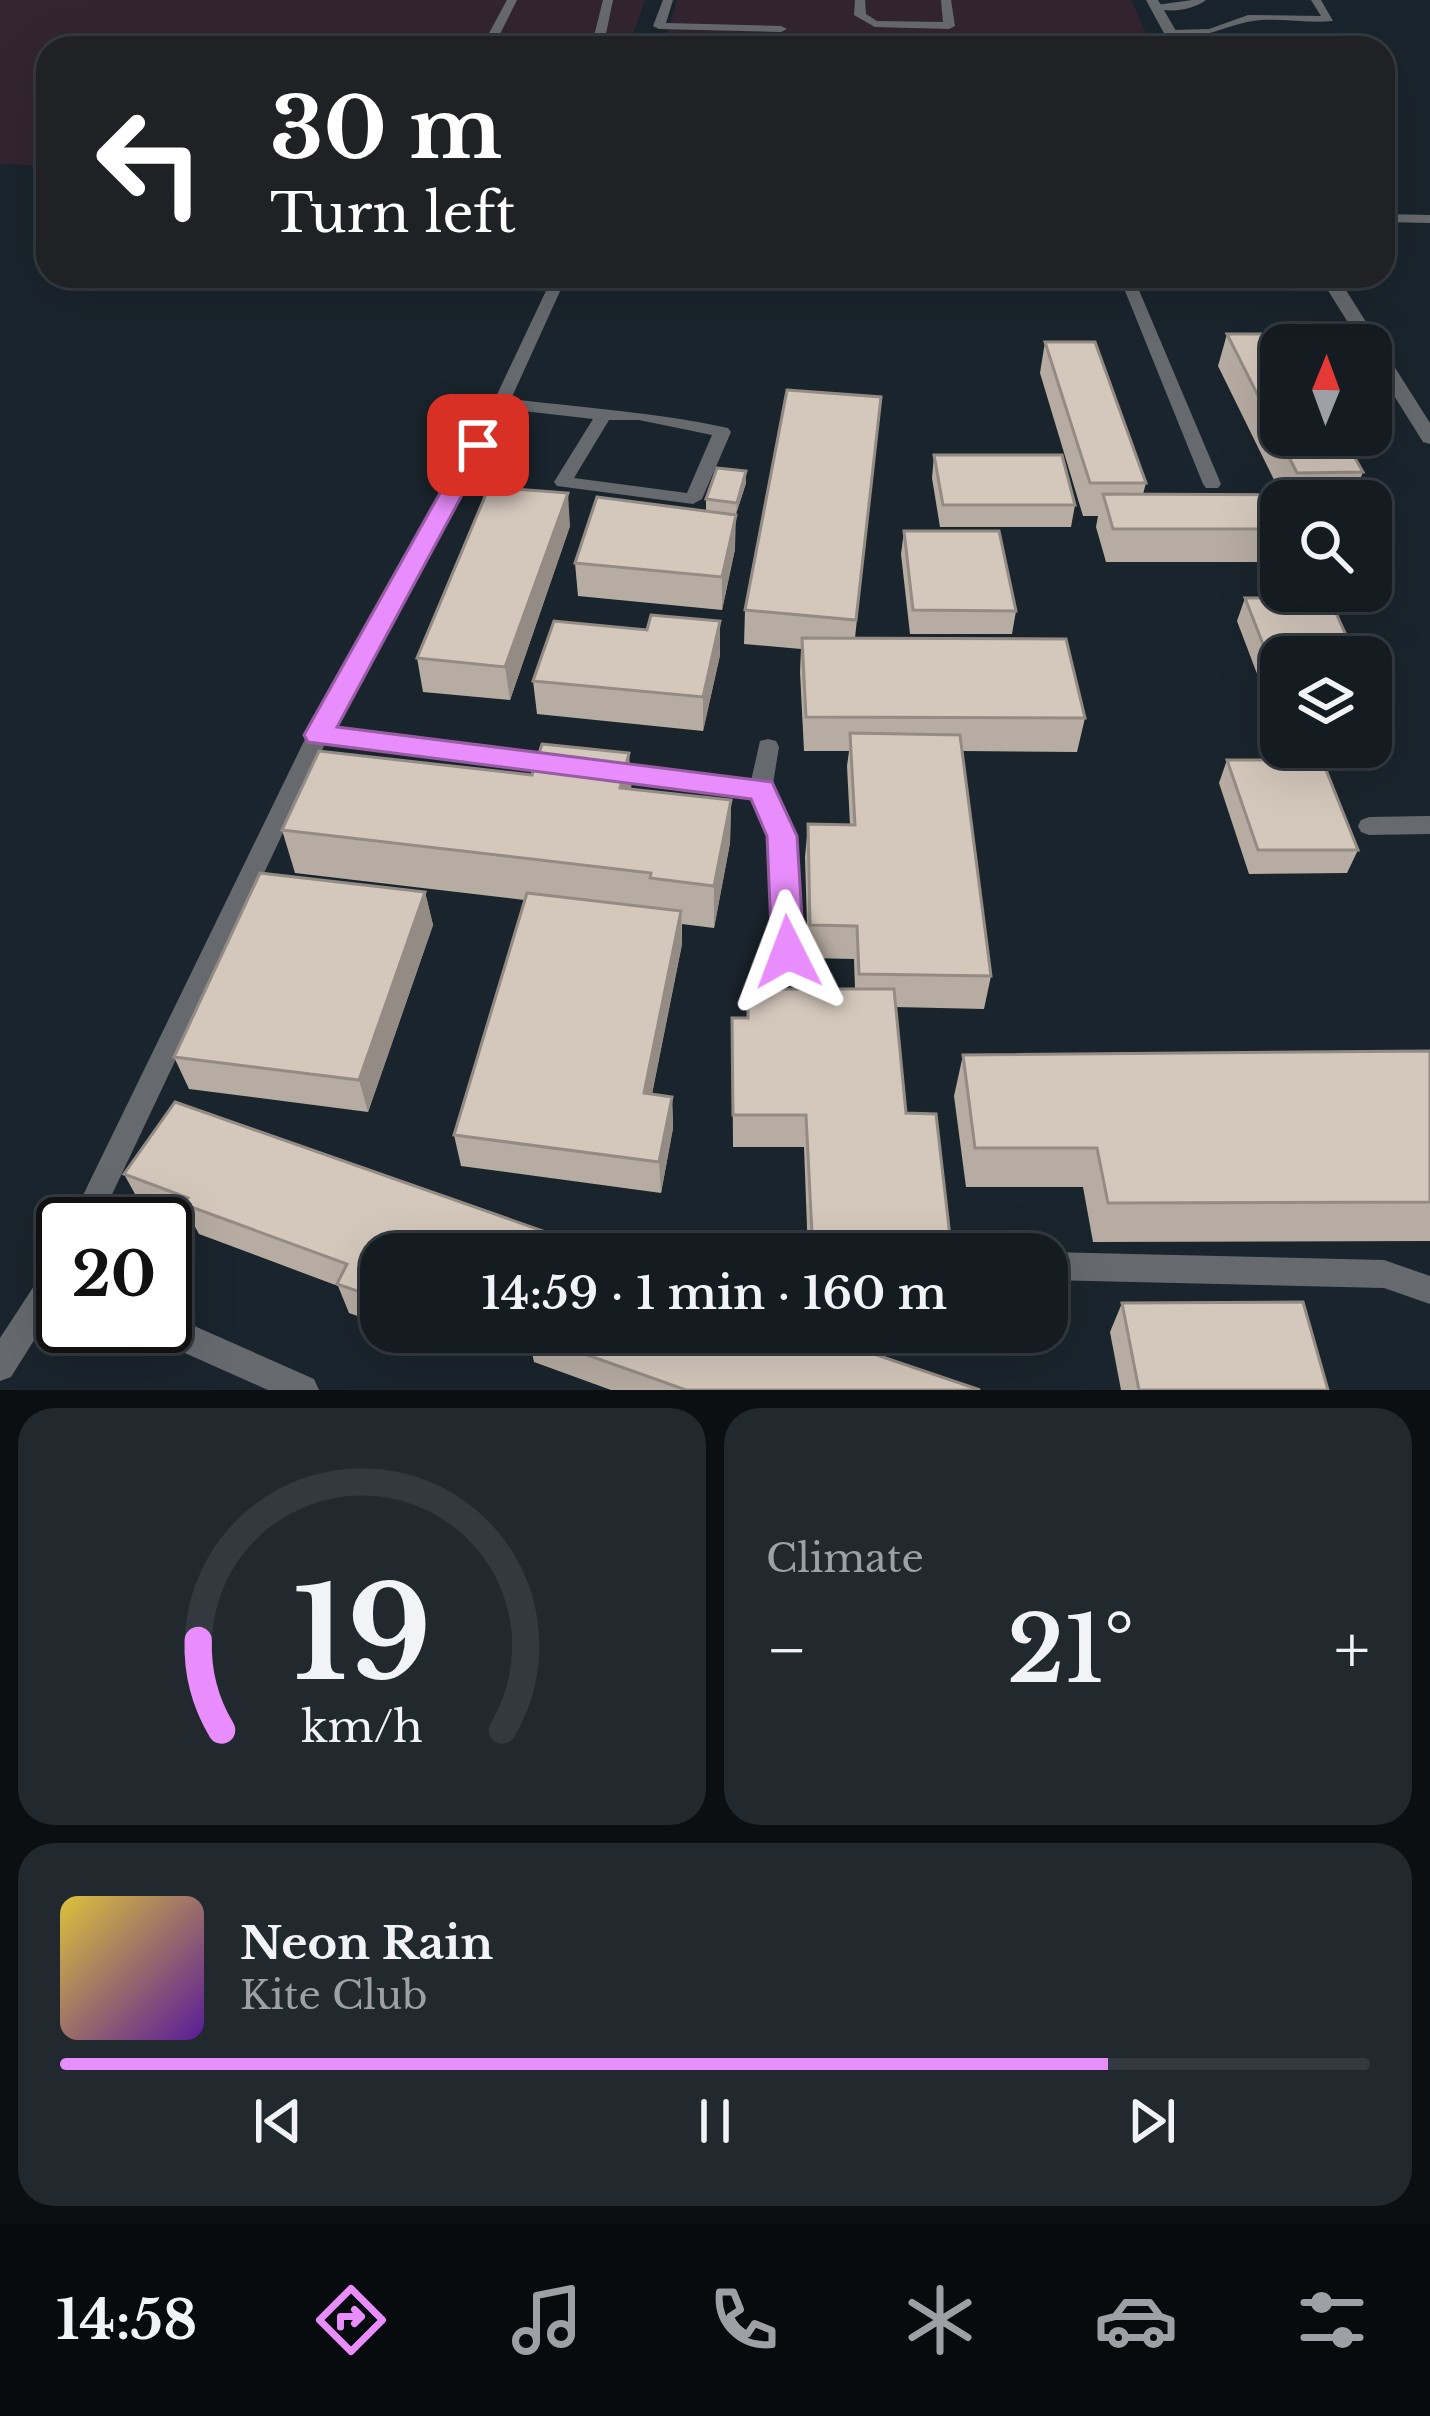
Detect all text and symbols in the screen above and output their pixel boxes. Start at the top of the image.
text: 30 m [270,77,502,181]
icon: left [72,84,228,240]
text: Turn left [270,180,516,247]
north arrow [1260,324,1392,456]
map controls [1260,324,1392,768]
pin [427,394,529,496]
icon: arrive [445,412,511,478]
button: search [1260,480,1392,612]
button: layers [1260,636,1392,768]
position arrow [725,889,851,1015]
speed limit sign: 20 [36,1197,192,1353]
text: 14:59 · 1 min · 160 m [481,1265,947,1321]
text: Climate [766,1534,924,1583]
text: 19 [293,1558,431,1713]
text: 21° [1007,1595,1135,1706]
text: − [766,1609,808,1691]
text: + [1334,1609,1370,1691]
text: km/h [301,1699,423,1753]
text: Neon Rain [240,1915,493,1971]
text: Kite Club [240,1971,428,2020]
icon: previous [245,2088,311,2154]
icon: pause [682,2088,748,2154]
icon: next [1119,2088,1185,2154]
icon: directions [309,2278,393,2362]
icon: music [505,2278,589,2362]
icon: phone [702,2278,786,2362]
icon: climate [898,2278,982,2362]
icon: car [1094,2278,1178,2362]
icon: filters [1290,2278,1374,2362]
text: 14:58 [56,2287,197,2354]

